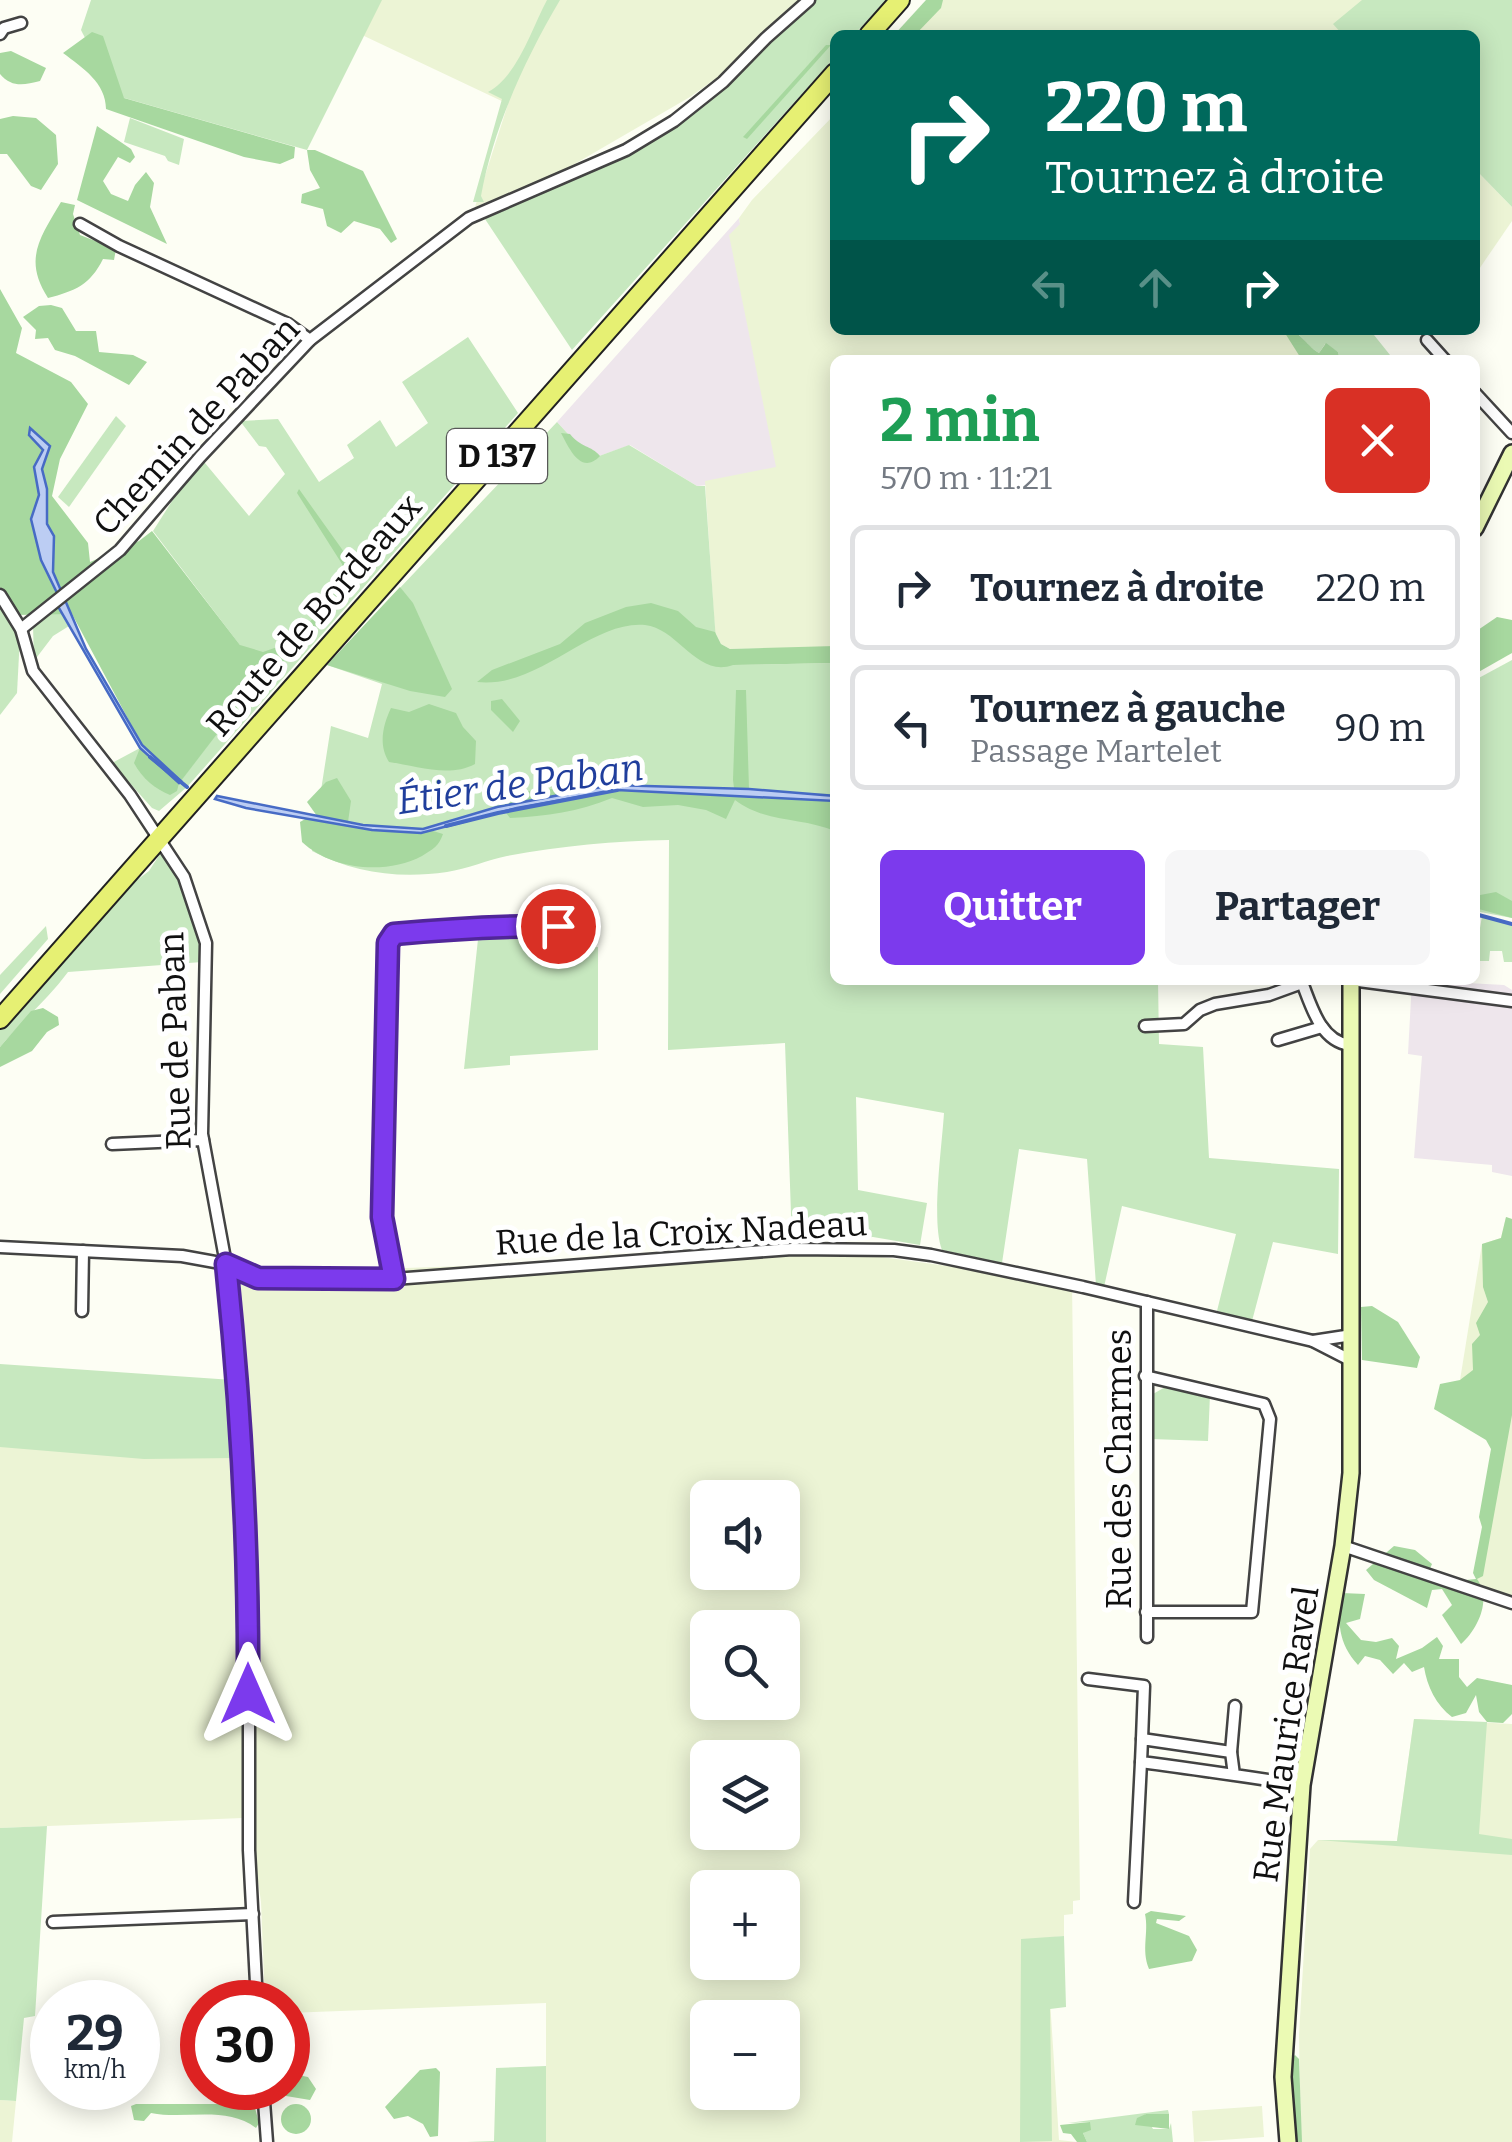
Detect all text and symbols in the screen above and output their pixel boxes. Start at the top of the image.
text: 220 m [1045,66,1248,150]
icon: right [880,70,1010,200]
text: Tournez à droite [1045,151,1385,205]
icon: left [1023,260,1078,315]
icon: ahead [1128,260,1183,315]
icon: right [1233,260,1288,315]
street label: Chemin de Paban [84,308,308,544]
text: 2 min [880,385,1040,457]
button: close [1325,388,1430,493]
road number: D 137 [447,429,547,483]
text: 570 m · 11:21 [880,459,1052,497]
street label: Route de Bordeaux [198,486,430,744]
icon: right [885,560,940,615]
text: Tournez à droite [970,565,1264,611]
text: 220 m [1315,565,1425,611]
text: Tournez à gauche [970,686,1286,732]
icon: left [885,700,940,755]
text: 90 m [1335,705,1425,751]
text: Passage Martelet [970,732,1222,770]
water label: Étier de Paban [394,744,646,824]
button: Quitter [880,850,1145,965]
button: Partager [1165,850,1430,965]
pin [516,884,601,969]
icon: arrive [531,899,586,954]
street label: Rue de Paban [150,931,200,1151]
street label: Rue de la Croix Nadeau [494,1202,868,1264]
street label: Rue des Charmes [1098,1329,1140,1609]
map controls [690,1480,800,2110]
button: sound [690,1480,800,1590]
street label: Rue Maurice Ravel [1244,1583,1328,1885]
button: search [690,1610,800,1720]
position arrow [196,1642,300,1746]
button: layers [690,1740,800,1850]
button: + [690,1870,800,1980]
speed limit sign: 30 [180,1980,310,2110]
button: − [690,2000,800,2110]
text: 29 [66,2003,124,2063]
text: km/h [64,2055,126,2085]

